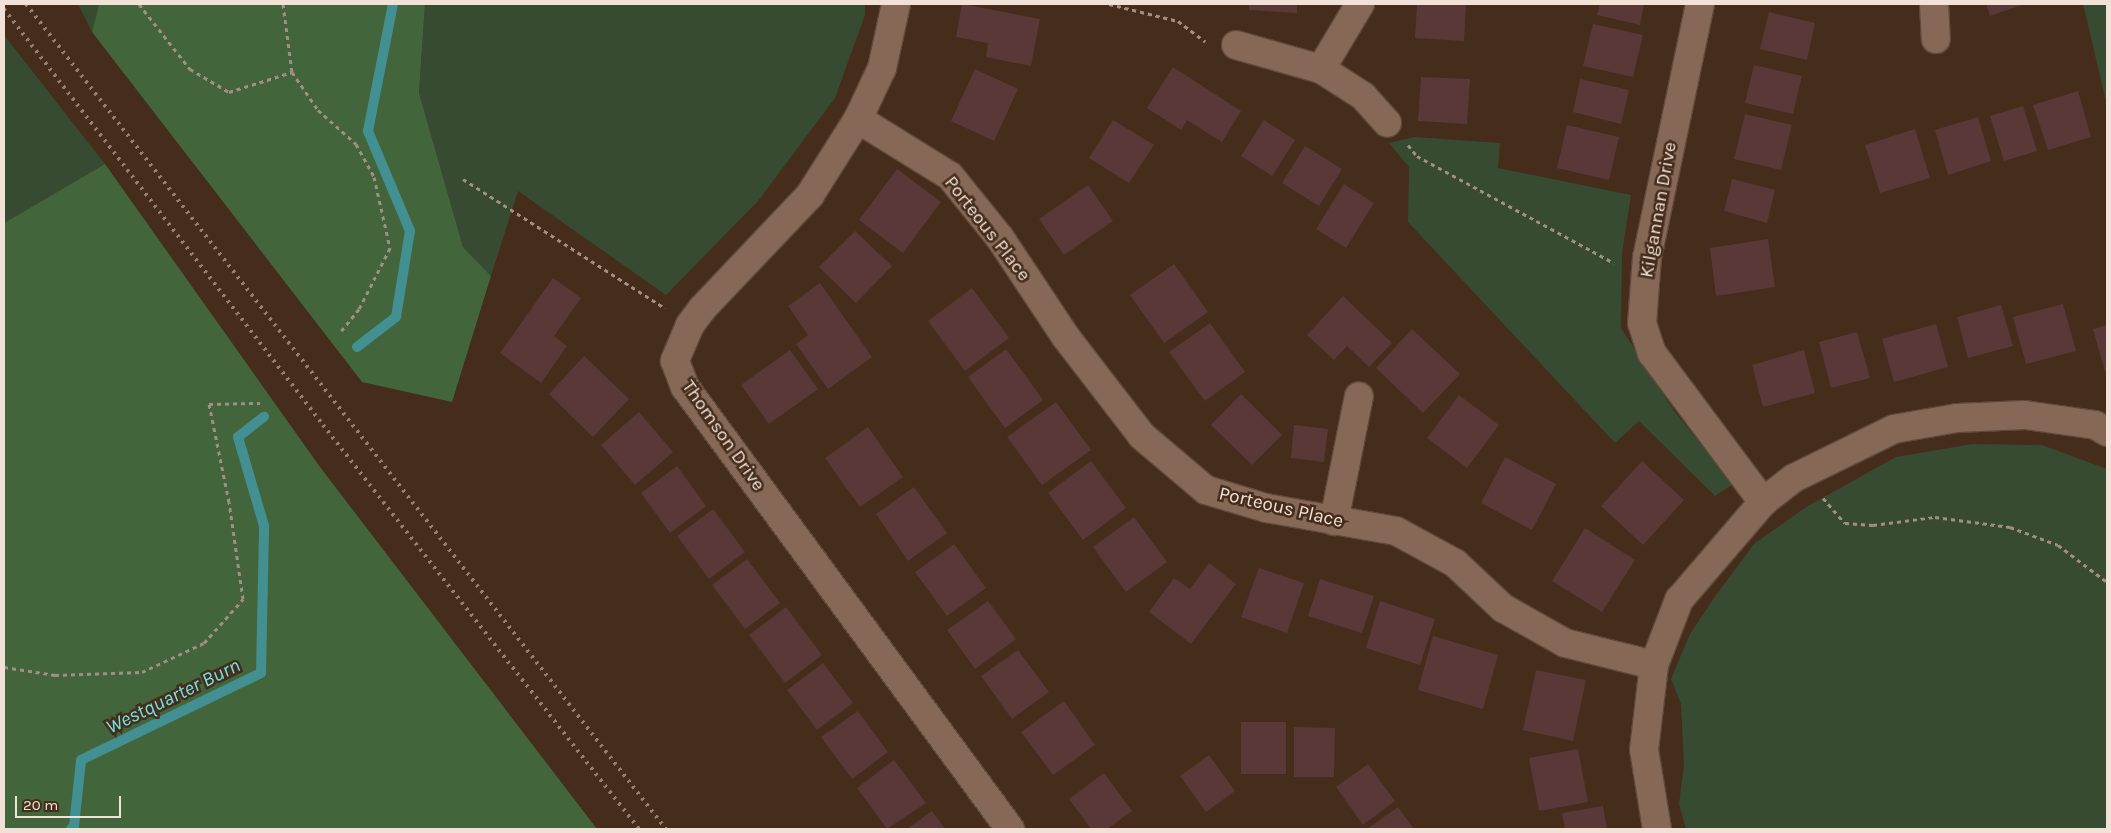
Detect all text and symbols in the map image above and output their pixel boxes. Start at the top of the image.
street label: Kilgannan Drive [1636,140,1682,280]
street label: Porteous Place [939,172,1035,286]
street label: Thomson Drive [676,376,770,496]
street label: Porteous Place [1217,483,1345,533]
water label: Westquarter Burn [102,653,244,739]
scale bar [18,786,124,818]
text: 20 m [23,796,58,814]

